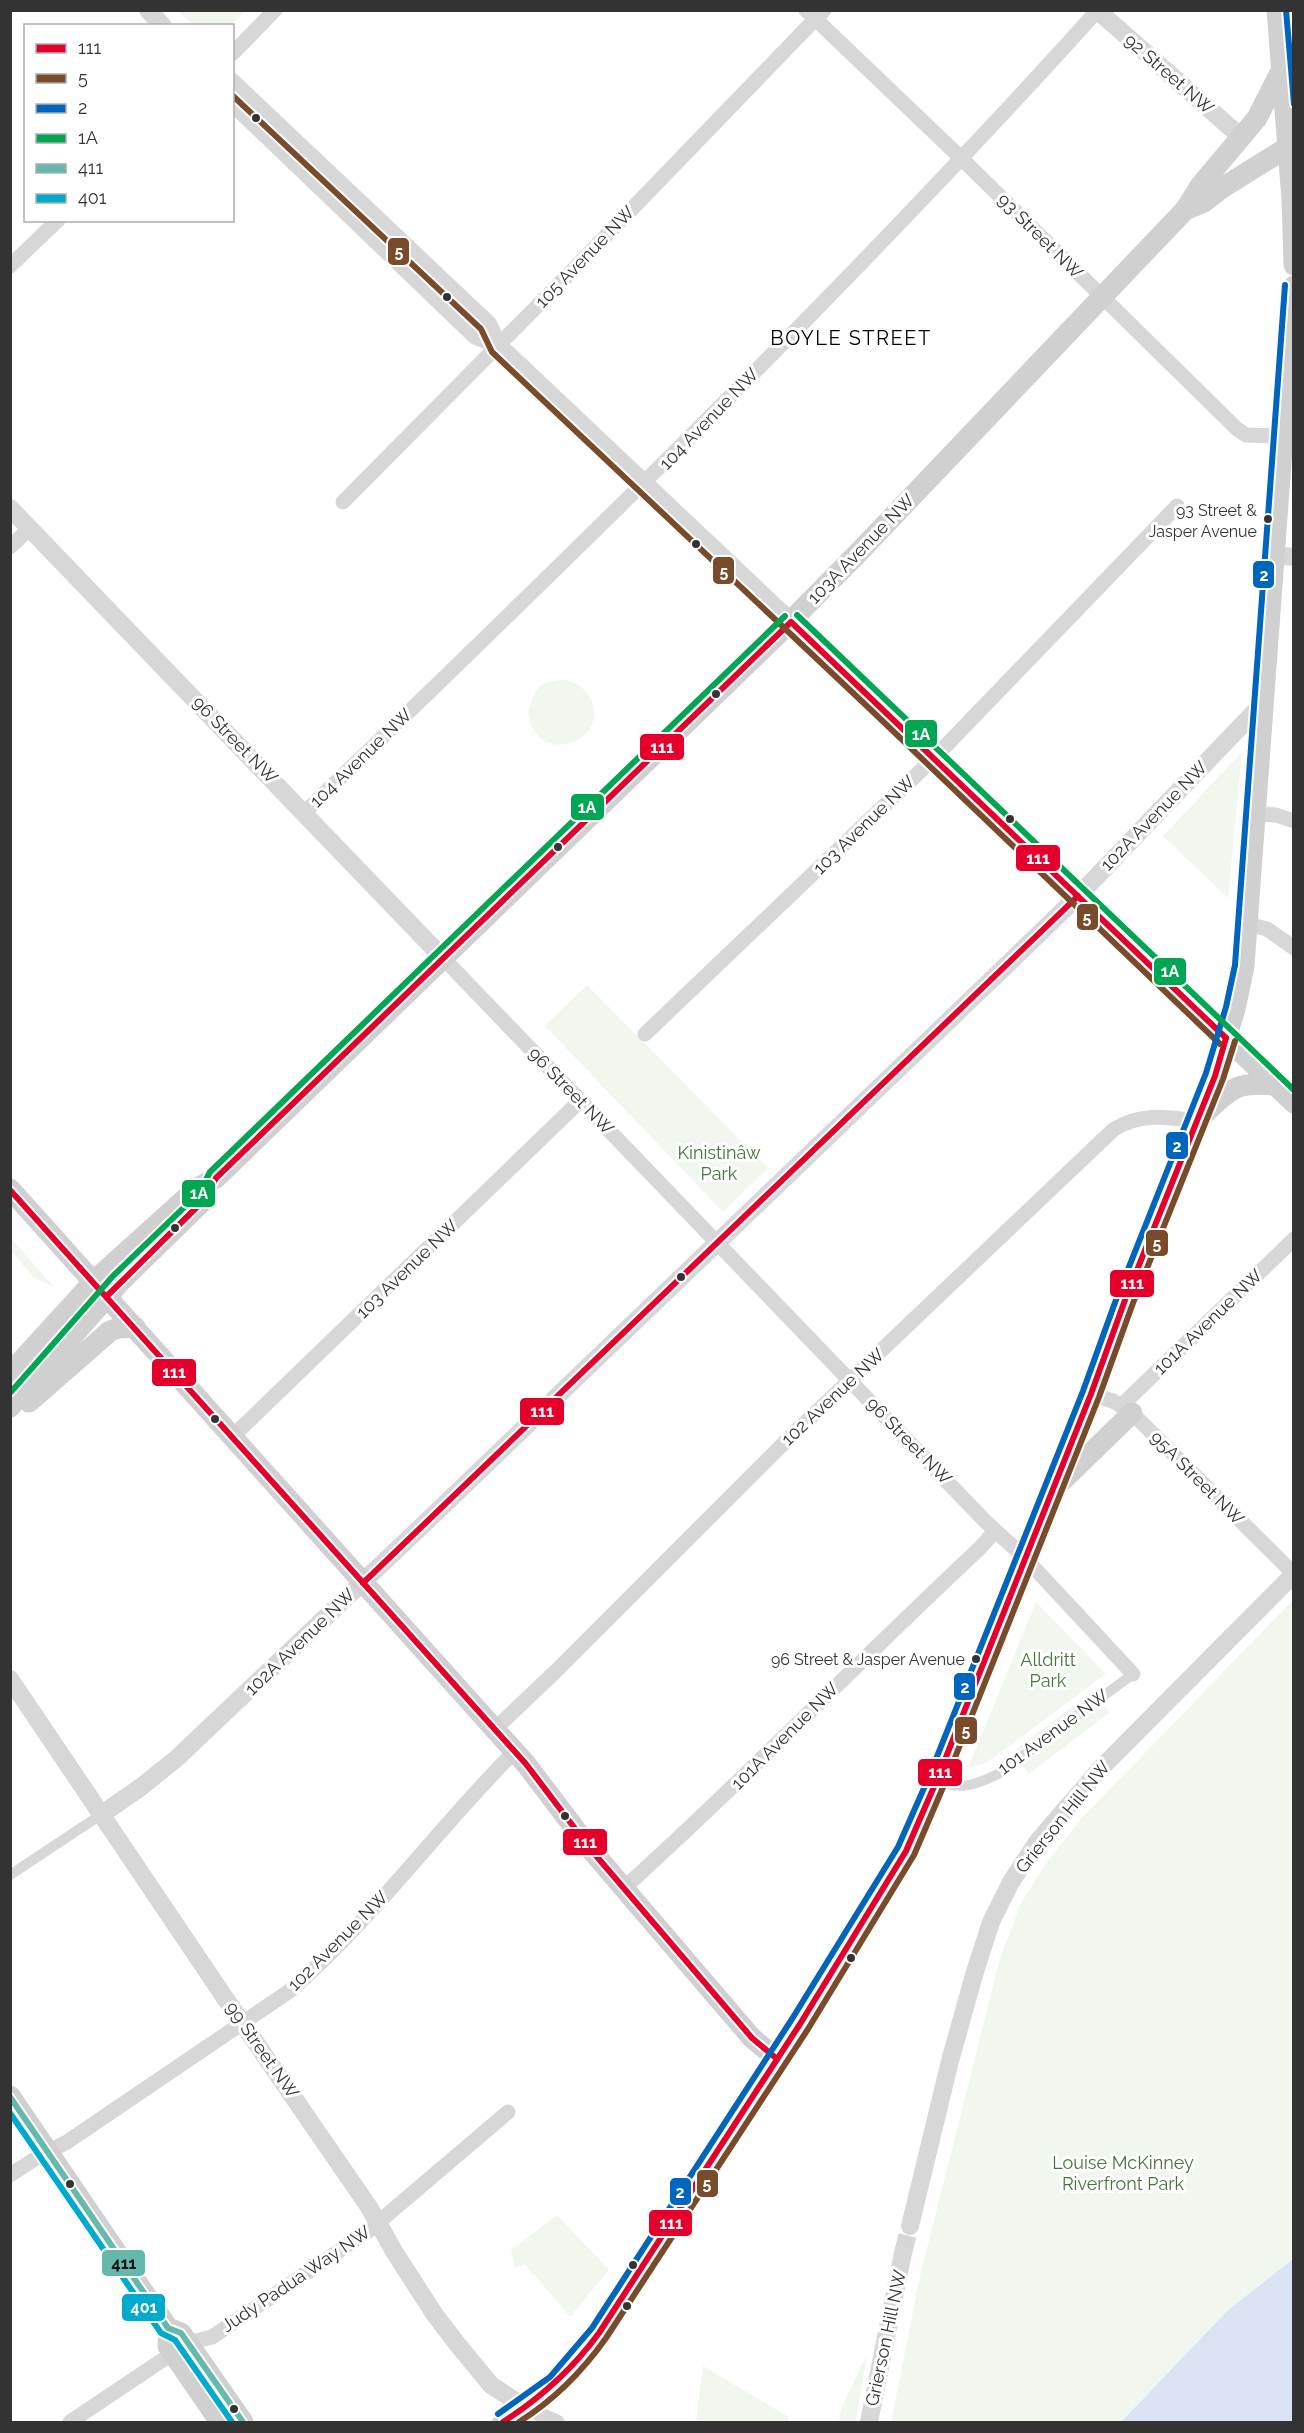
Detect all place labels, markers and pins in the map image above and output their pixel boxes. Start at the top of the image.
unlabelled marker [250,112,262,124]
unlabelled marker [441,291,453,303]
place label: 93 Street & Jasper Avenue [1149,501,1257,541]
marker: 93 Street & Jasper Avenue [1262,513,1274,525]
unlabelled marker [690,538,702,550]
unlabelled marker [710,688,722,700]
unlabelled marker [1004,813,1016,825]
unlabelled marker [552,841,564,853]
unlabelled marker [169,1222,181,1234]
unlabelled marker [675,1271,687,1283]
unlabelled marker [209,1413,221,1425]
place label: 96 Street & Jasper Avenue [771,1650,965,1669]
marker: 96 Street & Jasper Avenue [970,1653,982,1665]
unlabelled marker [559,1810,571,1822]
unlabelled marker [845,1952,857,1964]
unlabelled marker [64,2178,76,2190]
unlabelled marker [627,2259,639,2271]
unlabelled marker [621,2300,633,2312]
unlabelled marker [228,2403,240,2415]

